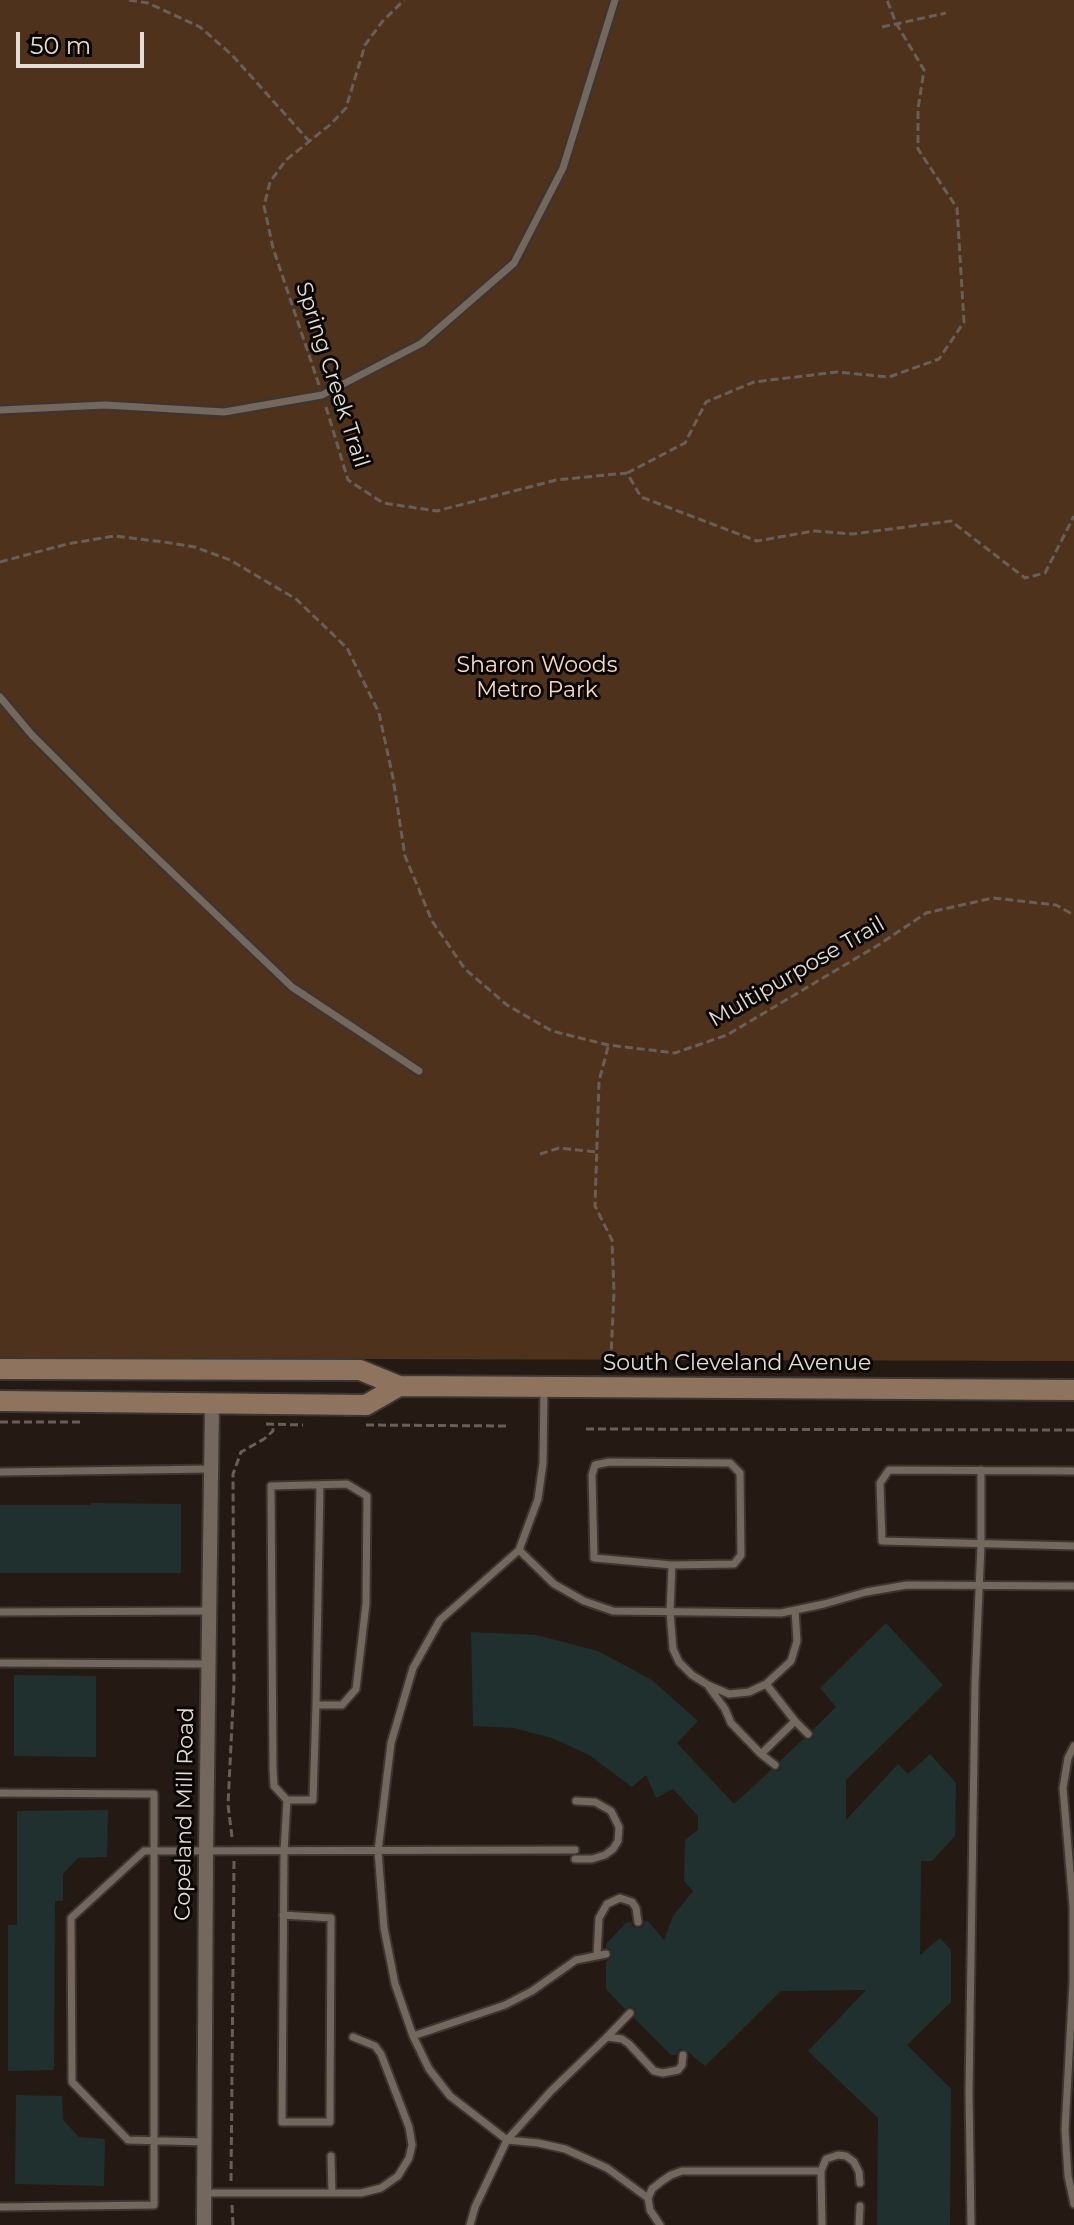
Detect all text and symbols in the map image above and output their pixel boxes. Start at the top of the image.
scale bar [20,16,148,66]
text: 50 m [30,31,91,60]
street label: Spring Creek Trail [290,279,374,471]
park label: Sharon Woods Metro Park [457,653,617,704]
street label: Multipurpose Trail [705,911,889,1033]
street label: South Cleveland Avenue [603,1351,871,1377]
street label: Copeland Mill Road [170,1707,200,1921]

